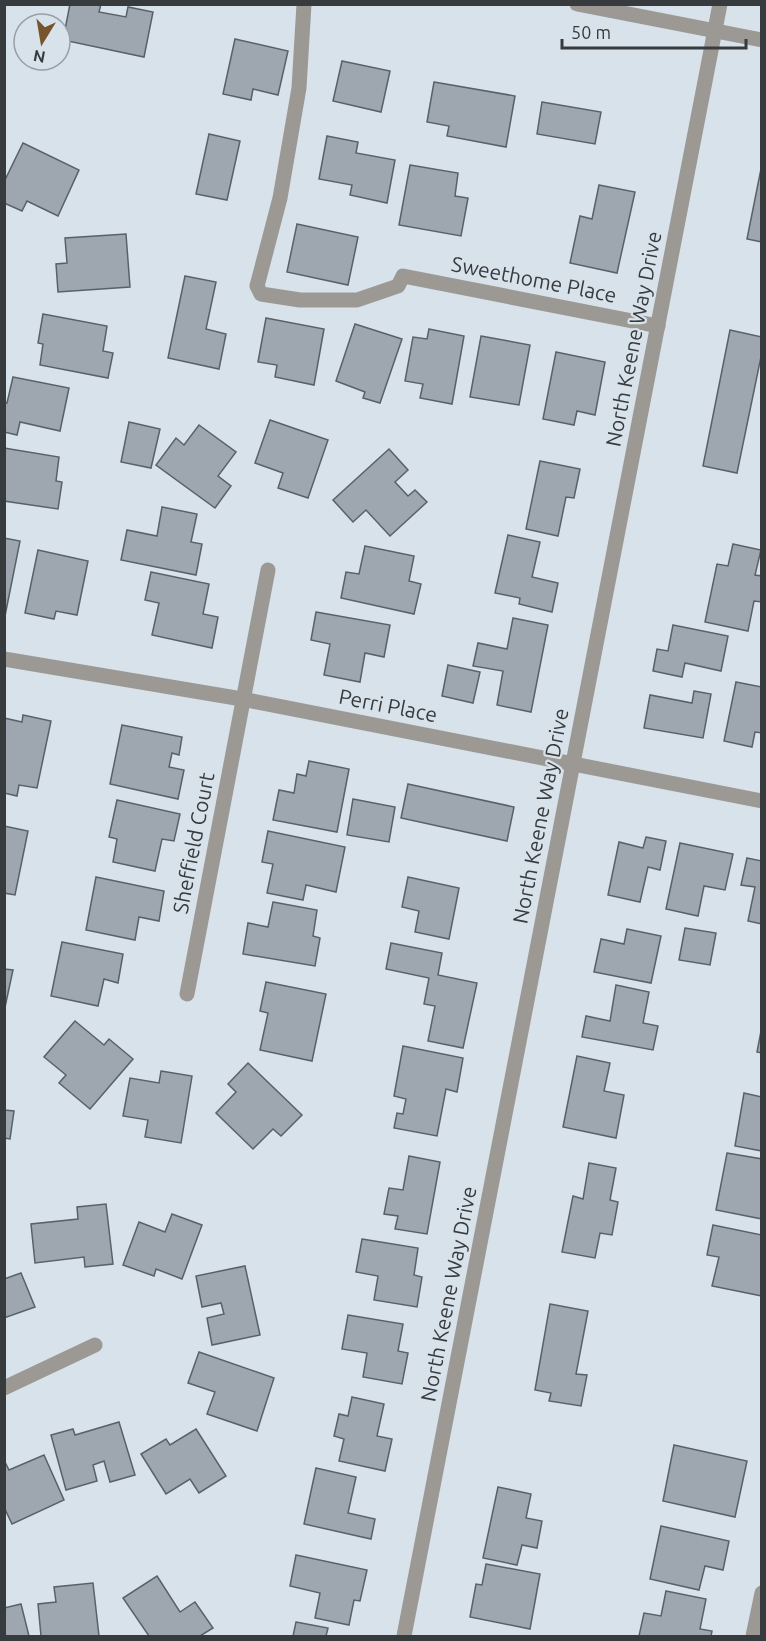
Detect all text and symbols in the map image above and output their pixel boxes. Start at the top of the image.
north arrow [12,12,72,72]
scale bar [562,12,746,50]
text: 50 m [571,22,611,42]
text: N [32,47,47,67]
street label: North Keene Way Drive [600,229,666,448]
street label: Sweethome Place [450,251,619,307]
street label: Perri Place [337,684,439,726]
street label: North Keene Way Drive [507,706,573,925]
street label: Sheffield Court [168,770,218,915]
street label: North Keene Way Drive [415,1184,481,1403]

